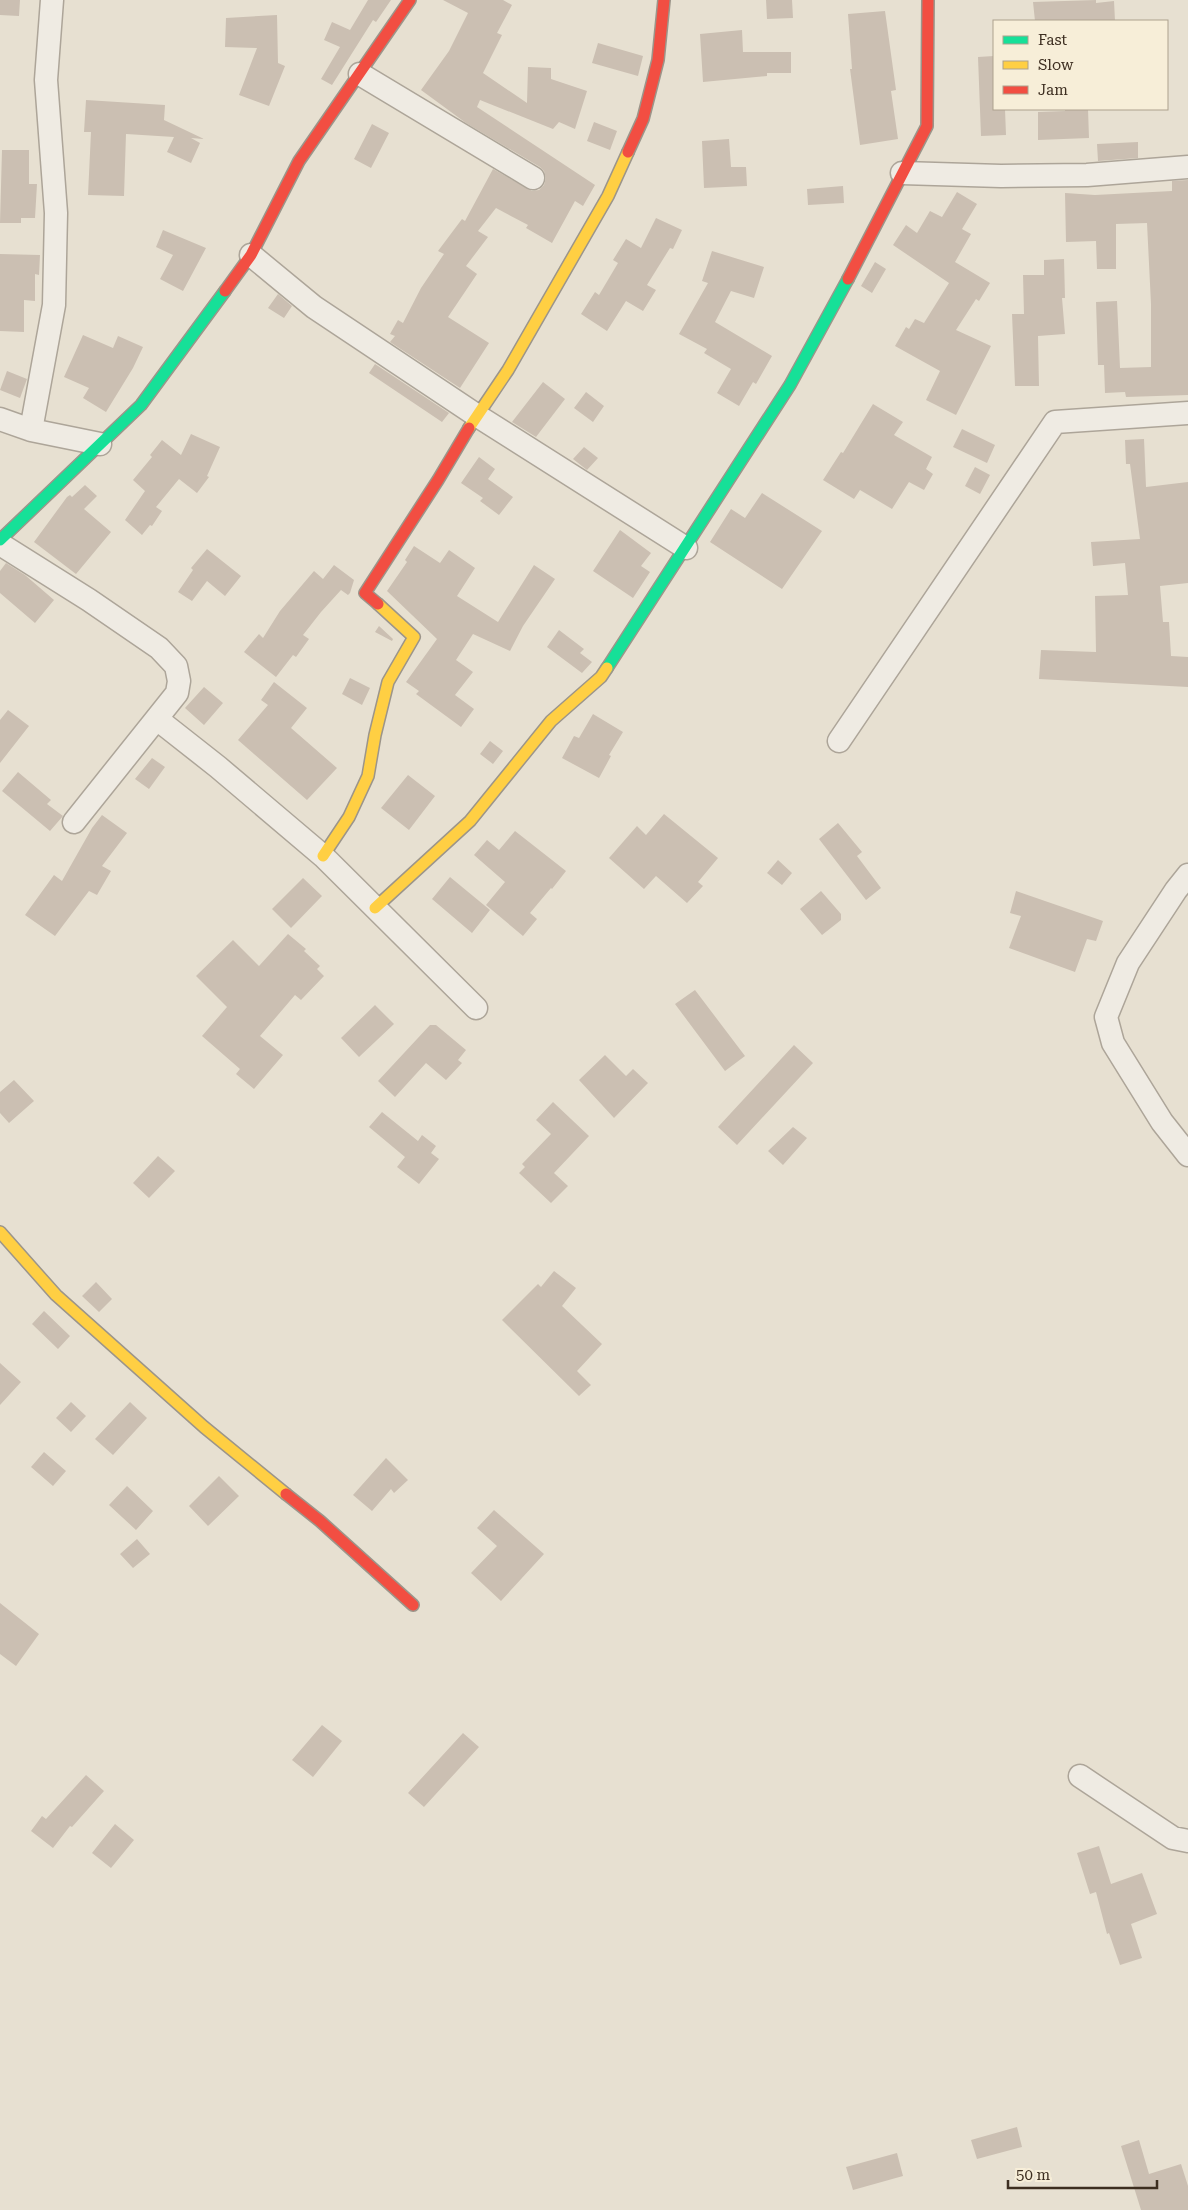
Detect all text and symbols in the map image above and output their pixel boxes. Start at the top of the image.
legend [993,20,1168,110]
text: Fast [1038,31,1068,49]
text: Slow [1038,56,1074,74]
text: Jam [1038,81,1068,99]
scale bar [1008,2158,1157,2190]
text: 50 m [1016,2166,1051,2184]

